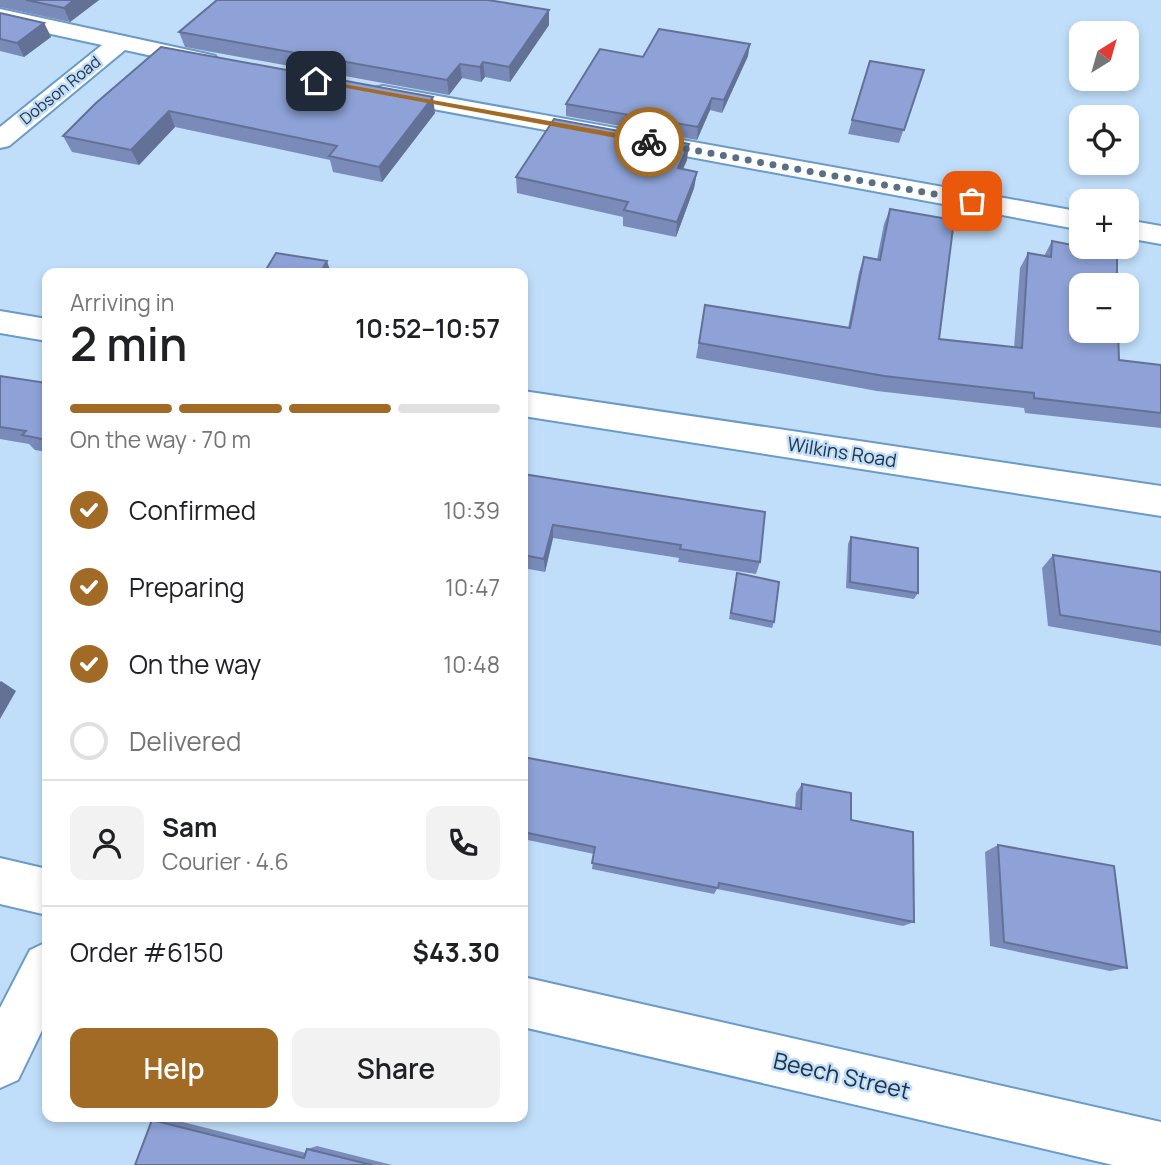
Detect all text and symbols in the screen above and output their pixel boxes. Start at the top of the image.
north arrow [1069,21,1139,91]
map controls [1069,21,1139,343]
street label: Dobson Road [15,51,105,129]
pin [286,51,346,111]
icon: home [297,62,335,100]
button: locate [1069,105,1139,175]
courier [614,107,684,177]
icon: bike [630,123,668,161]
pin [942,171,1002,231]
icon: bag [953,182,991,220]
button: + [1069,189,1139,259]
button: − [1069,273,1139,343]
text: Arriving in [70,286,175,318]
text: 10:52–10:57 [355,310,500,346]
text: 2 min [70,312,187,375]
text: On the way · 70 m [70,423,251,455]
street label: Wilkins Road [786,431,898,473]
icon: check [70,491,108,529]
text: Confirmed [129,492,256,528]
text: 10:39 [443,494,500,526]
icon: check [70,568,108,606]
text: Preparing [129,569,245,605]
text: 10:47 [445,571,500,603]
icon: check [70,645,108,683]
text: On the way [129,646,261,682]
text: 10:48 [443,648,500,680]
text: Delivered [129,723,241,759]
button: person [70,806,144,880]
button: phone [426,806,500,880]
text: Sam [162,809,217,845]
text: Courier · 4.6 [162,845,289,877]
text: Order #6150 [70,934,224,970]
text: $43.30 [413,934,500,970]
button: Help [70,1028,278,1108]
button: Share [292,1028,500,1108]
street label: Beech Street [770,1044,914,1106]

